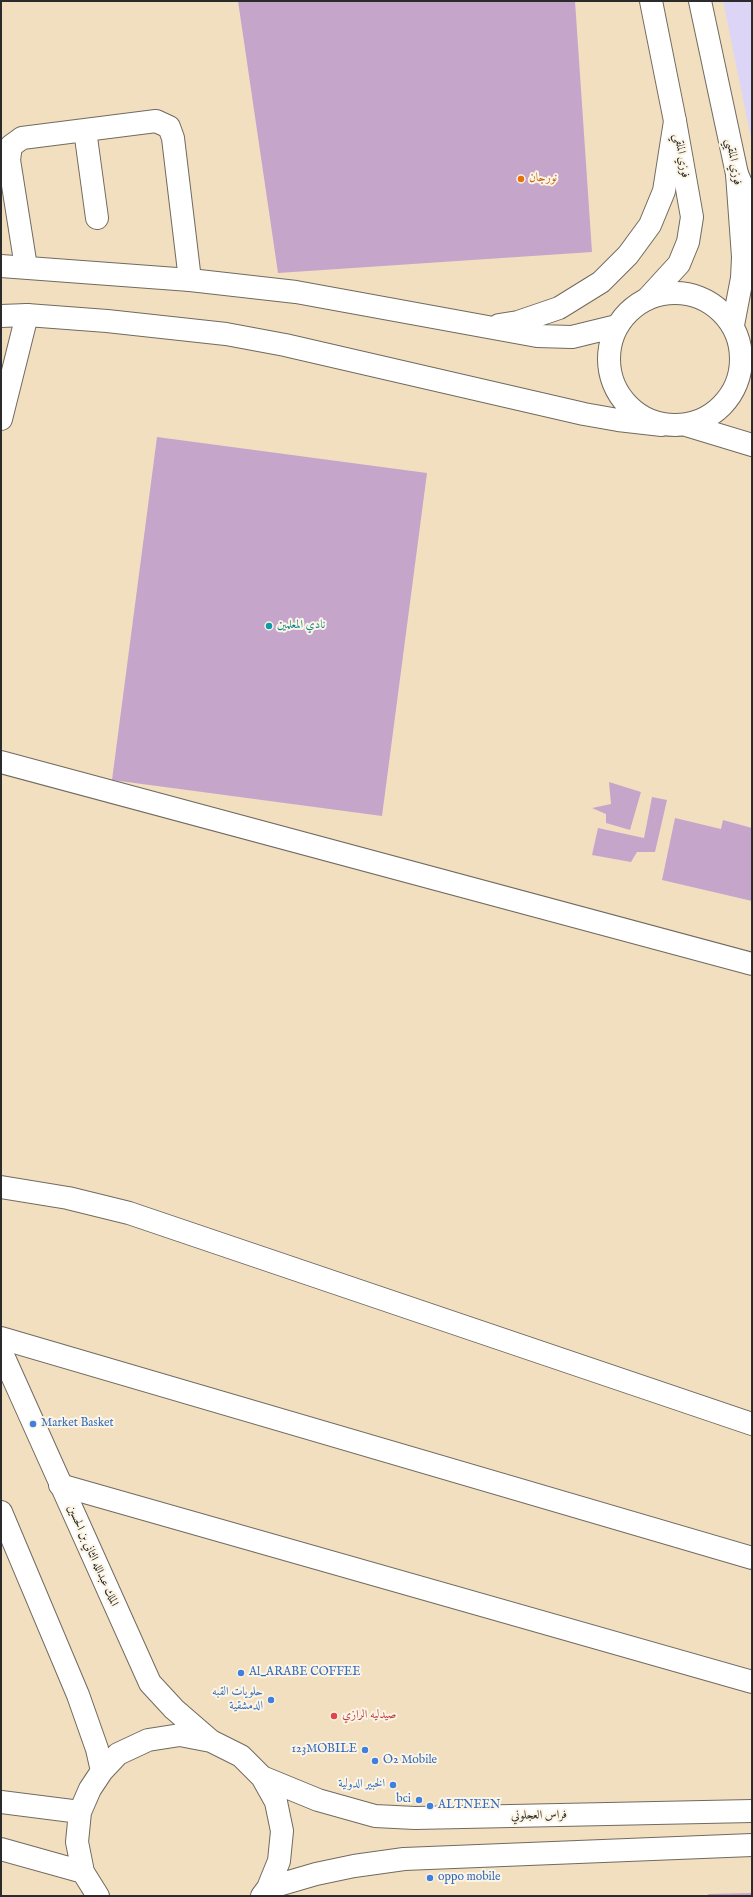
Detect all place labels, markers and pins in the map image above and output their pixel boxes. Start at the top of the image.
place label: نورجان [529,172,557,186]
marker: نورجان [516,174,526,184]
place label: نادي المعلمين [277,619,325,633]
marker: نادي المعلمين [264,621,274,631]
place label: Market Basket [41,1417,114,1431]
marker: Market Basket [28,1419,38,1429]
place label: Al_ARABE COFFEE [249,1666,360,1680]
marker: Al_ARABE COFFEE [236,1668,246,1678]
place label: حلويات القبه الدمشقية [212,1686,263,1714]
marker: حلويات القبه الدمشقية [266,1695,276,1705]
place label: صيدليه الرازي [342,1709,396,1723]
marker: صيدليه الرازي [329,1711,339,1721]
place label: 123MOBILE [292,1743,357,1757]
marker: 123MOBILE [360,1745,370,1755]
place label: O2 Mobile [383,1754,437,1768]
marker: O2 Mobile [370,1756,380,1766]
place label: الخبير الدولية [338,1778,385,1792]
marker: الخبير الدولية [388,1780,398,1790]
place label: bci [396,1793,411,1807]
marker: bci [414,1795,424,1805]
place label: ALTNEEN [438,1799,500,1813]
marker: ALTNEEN [425,1801,435,1811]
place label: oppo mobile [438,1871,501,1885]
marker: oppo mobile [425,1873,435,1883]

